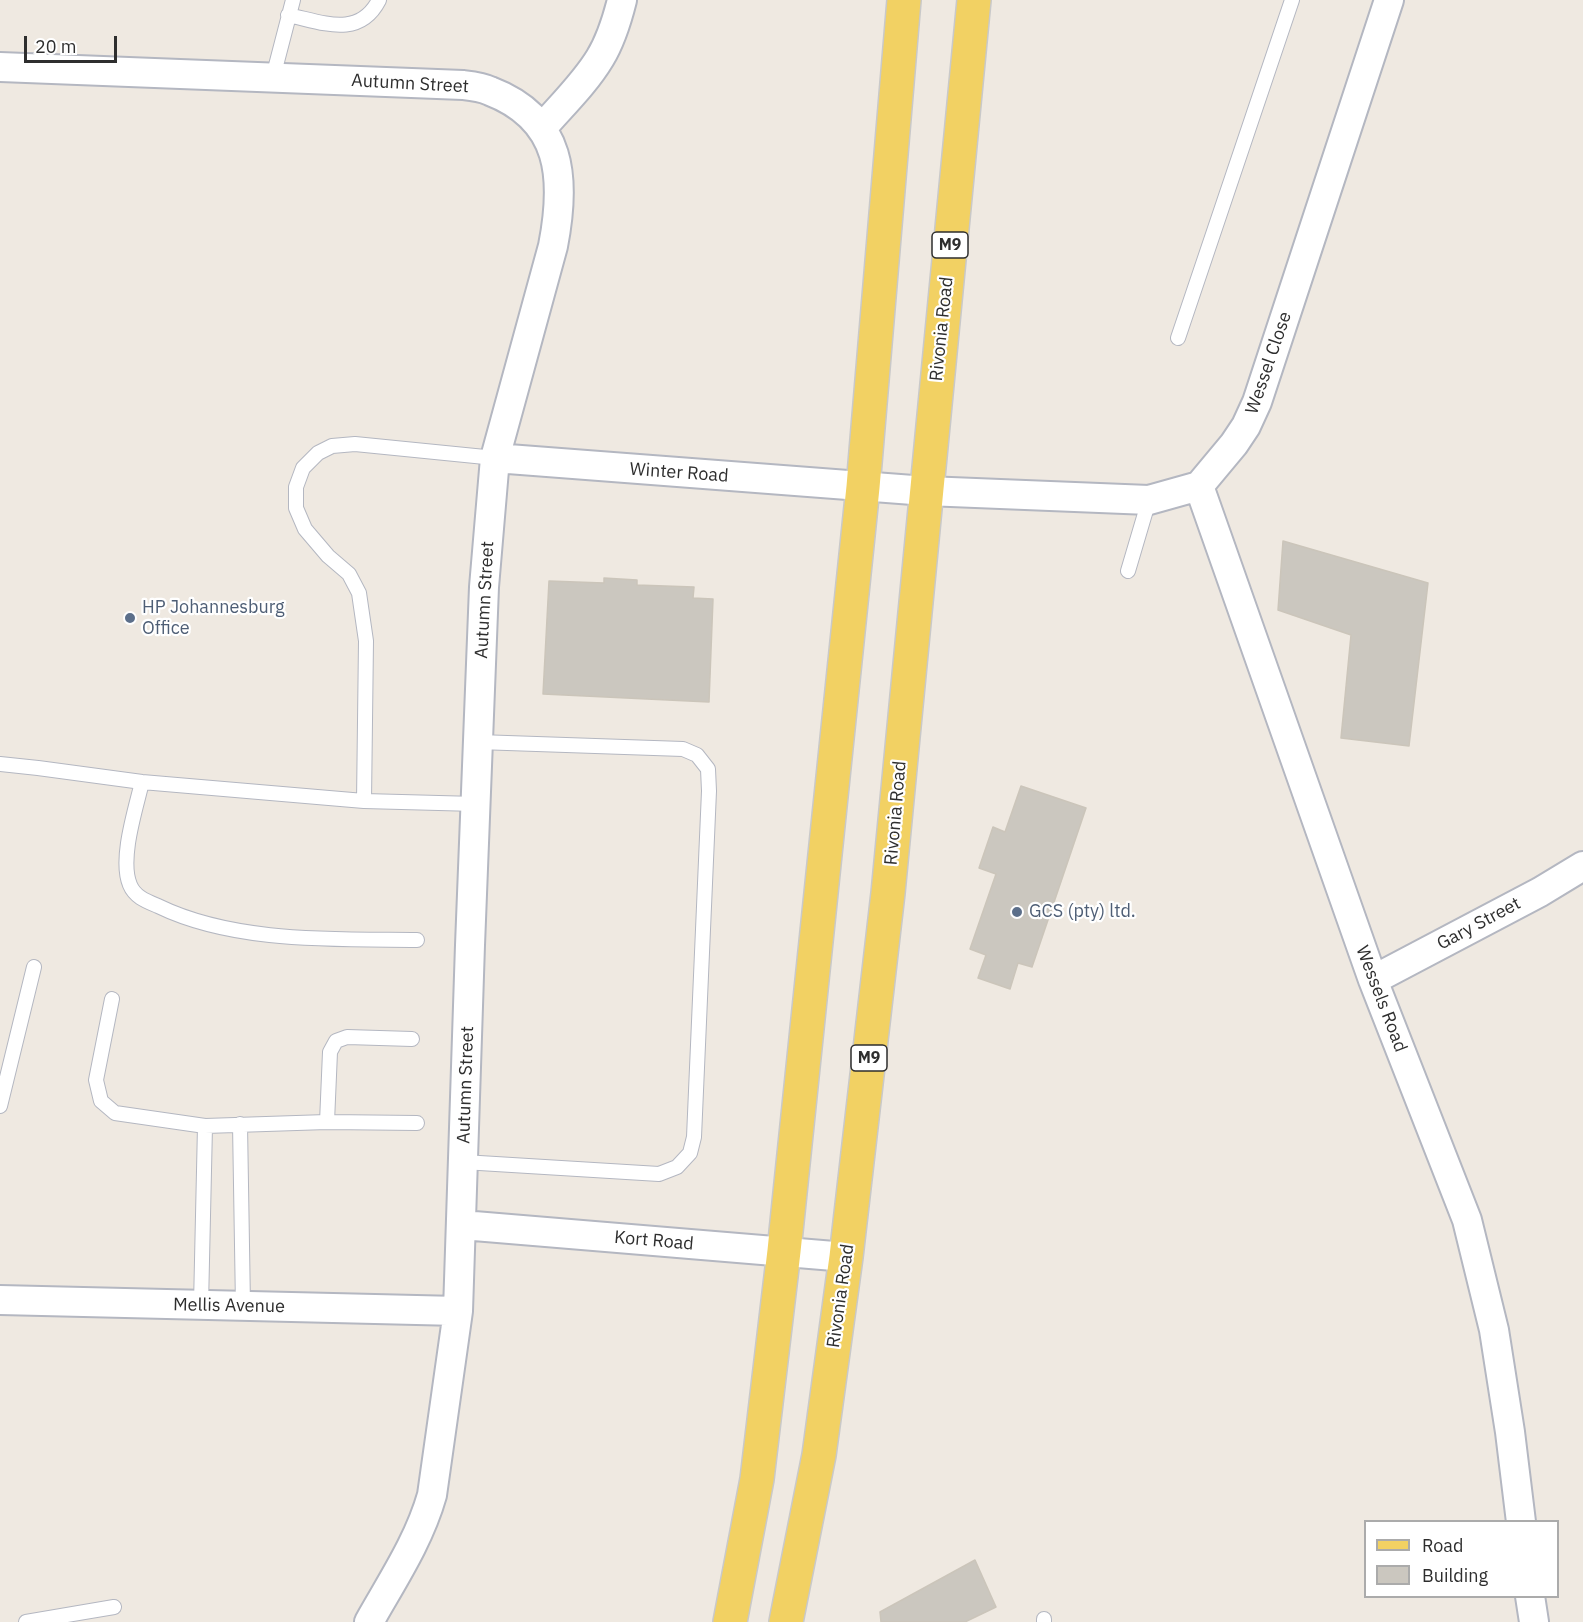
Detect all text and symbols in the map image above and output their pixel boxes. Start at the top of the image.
scale bar [27,24,120,62]
text: 20 m [35,35,77,58]
street label: Autumn Street [351,70,469,98]
road number: M9 [932,232,968,258]
street label: Rivonia Road [926,276,958,382]
street label: Wessel Close [1241,309,1297,417]
street label: Winter Road [629,459,729,487]
street label: Autumn Street [471,541,499,659]
place label: HP Johannesburg Office [142,597,284,640]
marker: HP Johannesburg Office [123,611,137,625]
street label: Rivonia Road [881,760,911,866]
street label: Gary Street [1434,893,1524,955]
place label: GCS (pty) ltd. [1029,901,1136,923]
marker: GCS (pty) ltd. [1010,905,1024,919]
street label: Wessels Road [1351,943,1411,1055]
street label: Autumn Street [453,1026,479,1144]
road number: M9 [851,1045,887,1071]
street label: Kort Road [613,1227,695,1255]
street label: Rivonia Road [823,1243,859,1349]
street label: Mellis Avenue [173,1294,285,1318]
legend [1364,1520,1559,1598]
text: Road [1422,1534,1463,1557]
text: Building [1422,1564,1488,1587]

